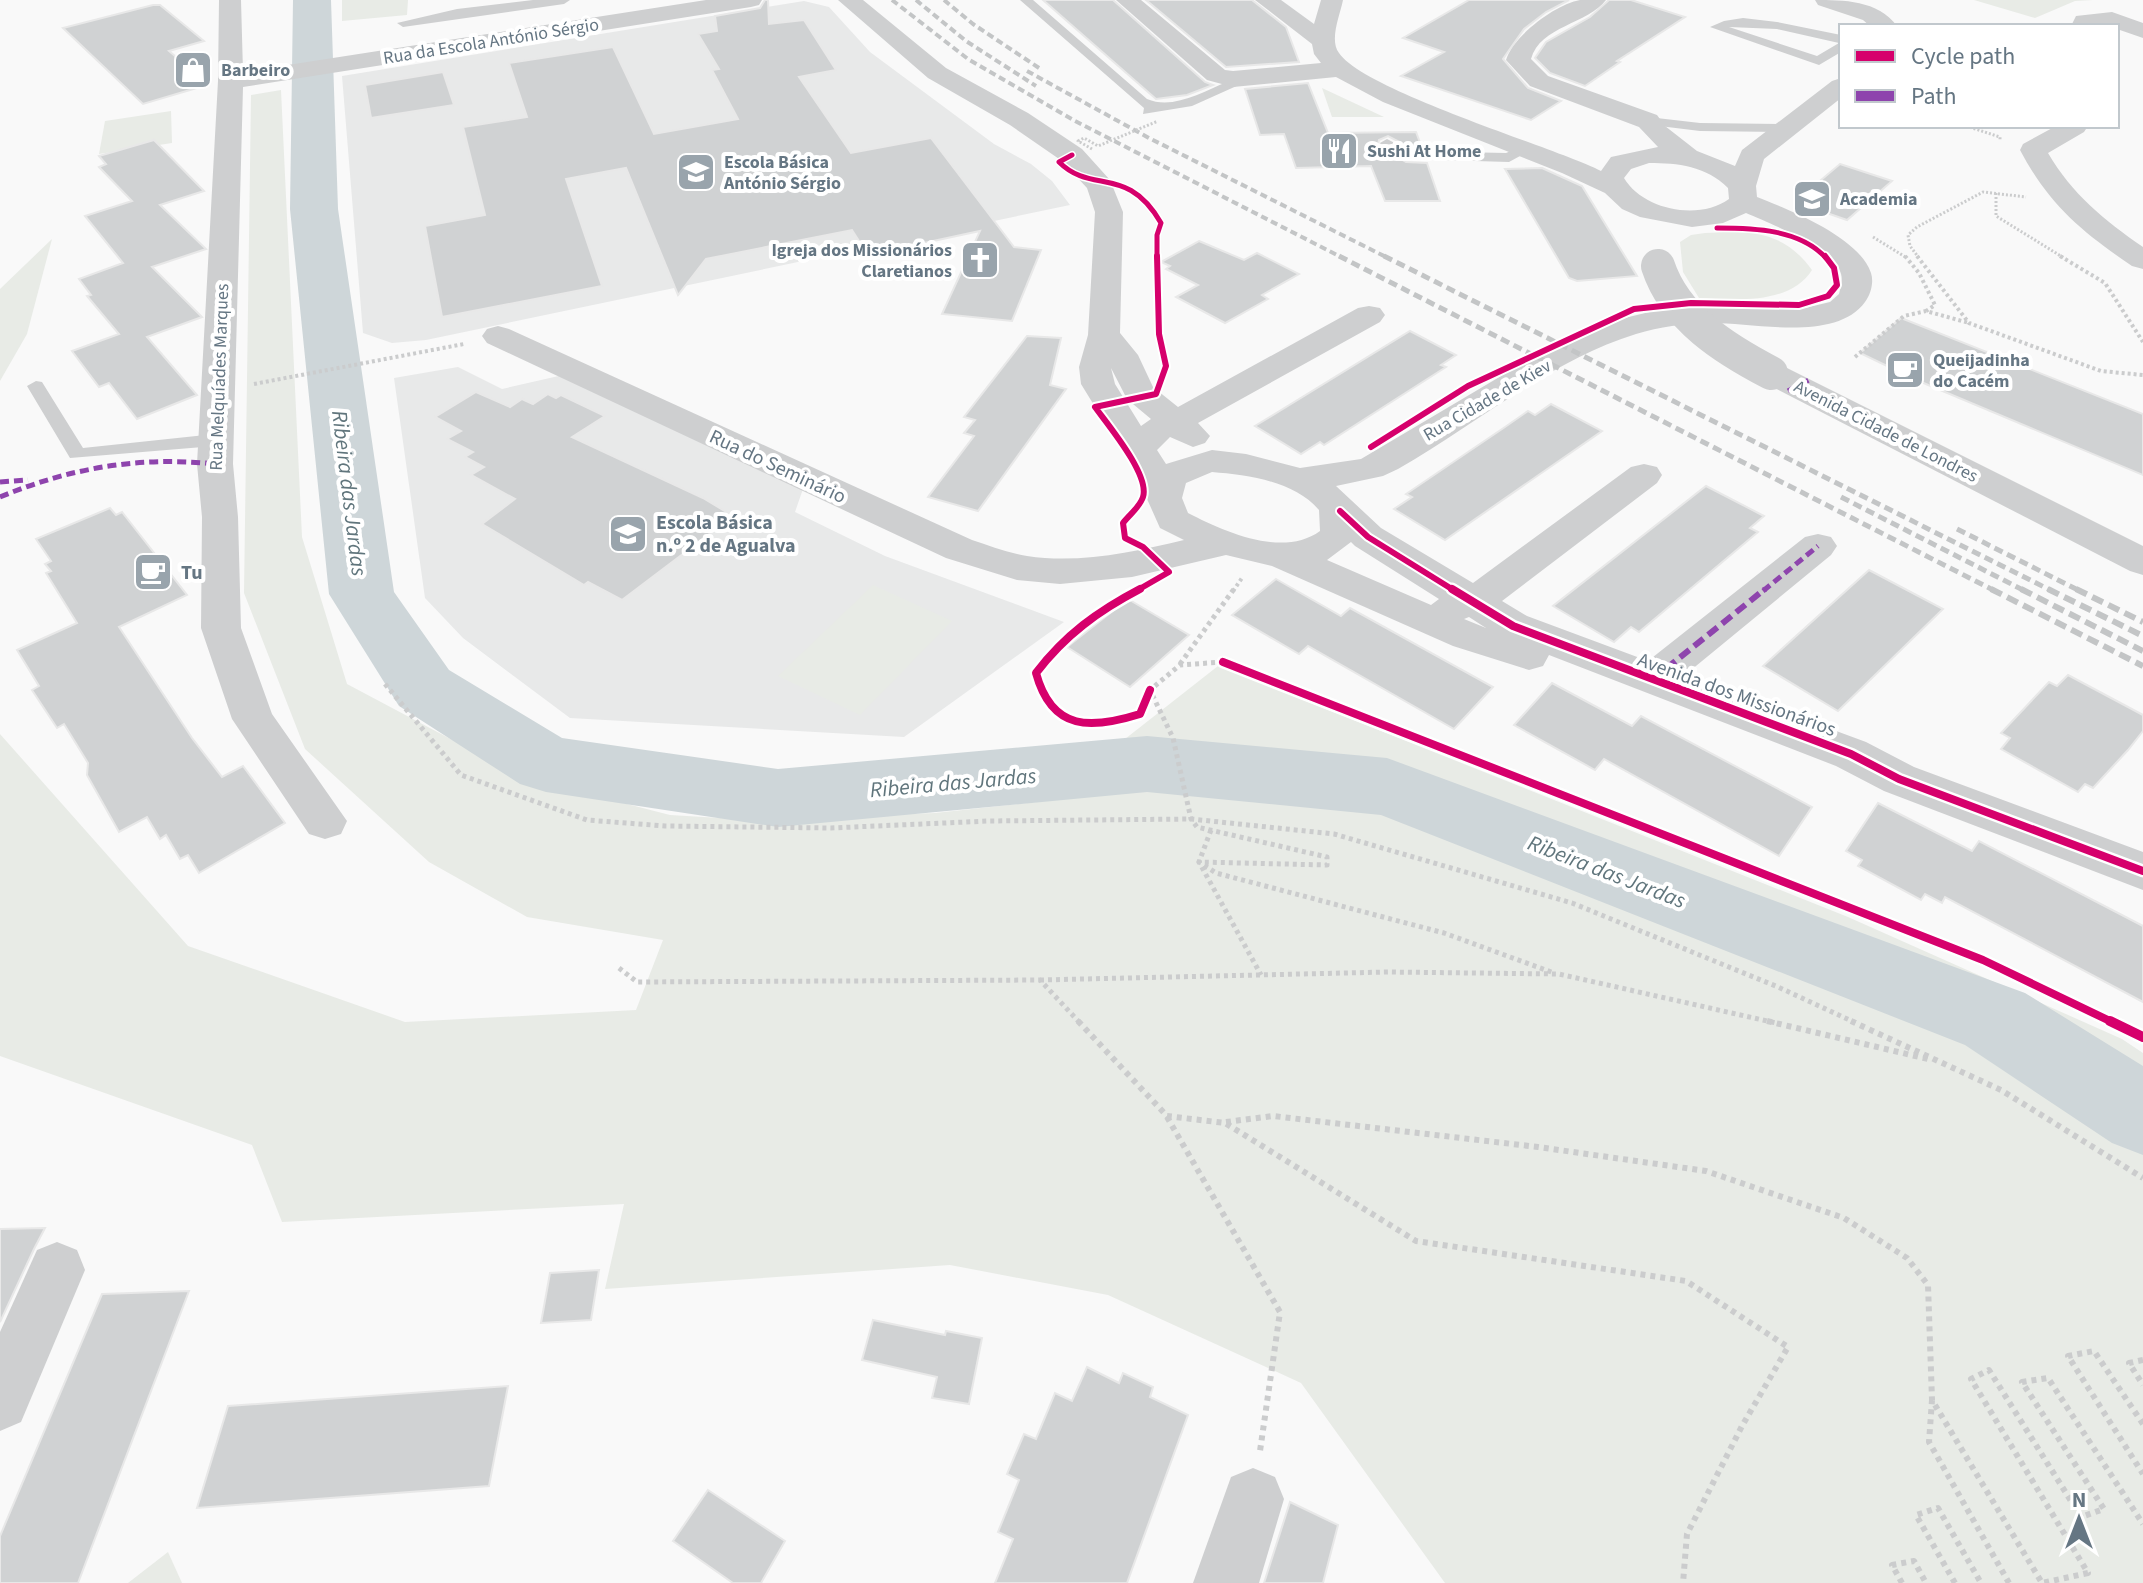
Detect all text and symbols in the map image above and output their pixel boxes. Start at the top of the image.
street label: Rua da Escola António Sérgio [381,12,601,71]
legend [1839,24,2119,128]
text: Cycle path [1911,39,2015,74]
shop icon: Barbeiro [172,49,214,91]
place label: Barbeiro [221,58,290,83]
text: Path [1911,79,1957,114]
restaurant icon: Sushi At Home [1318,130,1360,172]
place label: Sushi At Home [1367,139,1481,164]
place label: Escola Básica António Sérgio [723,150,841,196]
school or university icon: Escola Básica António Sérgio [675,151,717,193]
school or university icon: Academia [1791,178,1833,220]
place label: Academia [1839,187,1918,212]
place label: Igreja dos Missionários Claretianos [771,238,952,284]
church icon: Igreja dos Missionários Claretianos [959,239,1001,281]
street label: Rua Melquíades Marques [204,283,235,471]
place label: Queijadinha do Cacém [1933,348,2030,394]
cafe icon: Queijadinha do Cacém [1884,349,1926,391]
street label: Rua Cidade de Kiev [1419,353,1556,447]
street label: Avenida Cidade de Londres [1790,374,1982,489]
water label: Ribeira das Jardas [323,408,375,578]
street label: Rua do Seminário [705,423,851,511]
place label: Escola Básica n.º 2 de Agualva [656,509,796,560]
school or university icon: Escola Básica n.º 2 de Agualva [607,513,649,555]
cafe icon: Tu [132,551,174,593]
place label: Tu [181,559,203,587]
street label: Avenida dos Missionários [1634,646,1840,744]
water label: Ribeira das Jardas [869,760,1038,806]
water label: Ribeira das Jardas [1523,827,1690,917]
north arrow [2039,1479,2119,1559]
text: N [2072,1484,2086,1516]

